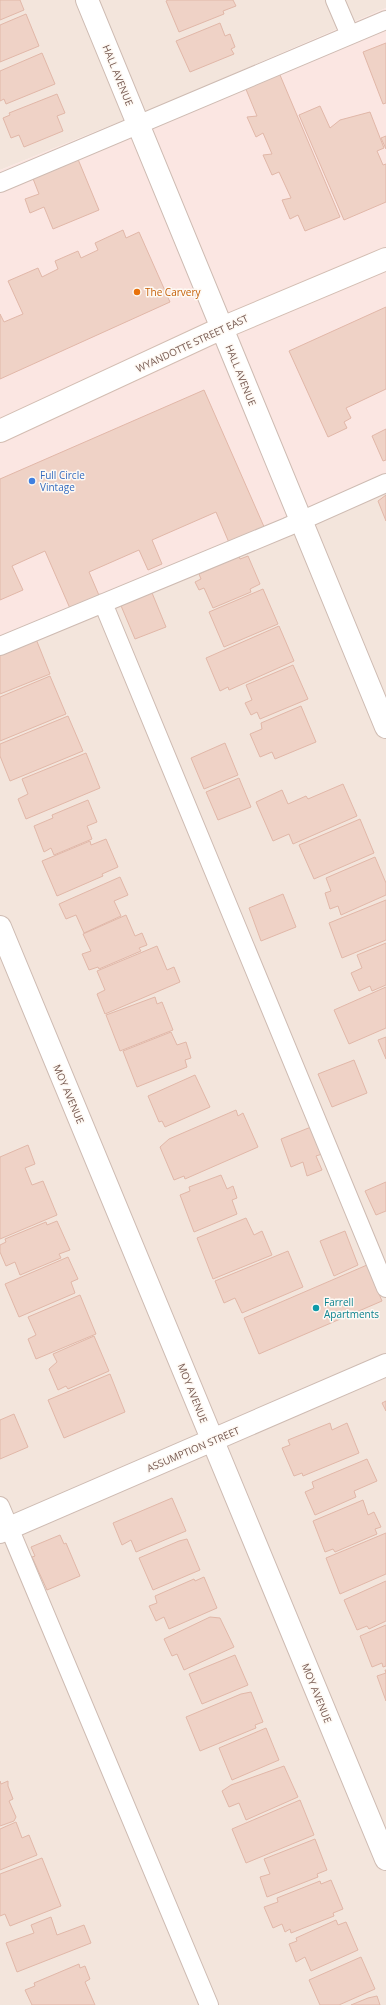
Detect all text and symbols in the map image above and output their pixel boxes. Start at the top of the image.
street label: HALL AVENUE [99,42,137,108]
place label: The Carvery [145,285,201,299]
marker: The Carvery [132,287,142,297]
street label: WYANDOTTE STREET EAST [134,311,251,375]
street label: HALL AVENUE [222,342,260,408]
place label: Full Circle Vintage [40,468,85,494]
marker: Full Circle Vintage [27,476,37,486]
street label: MOY AVENUE [50,1062,88,1126]
place label: Farrell Apartments [324,1295,379,1321]
marker: Farrell Apartments [311,1303,321,1313]
street label: MOY AVENUE [175,1361,211,1425]
street label: ASSUMPTION STREET [144,1423,242,1475]
street label: MOY AVENUE [299,1661,335,1725]

